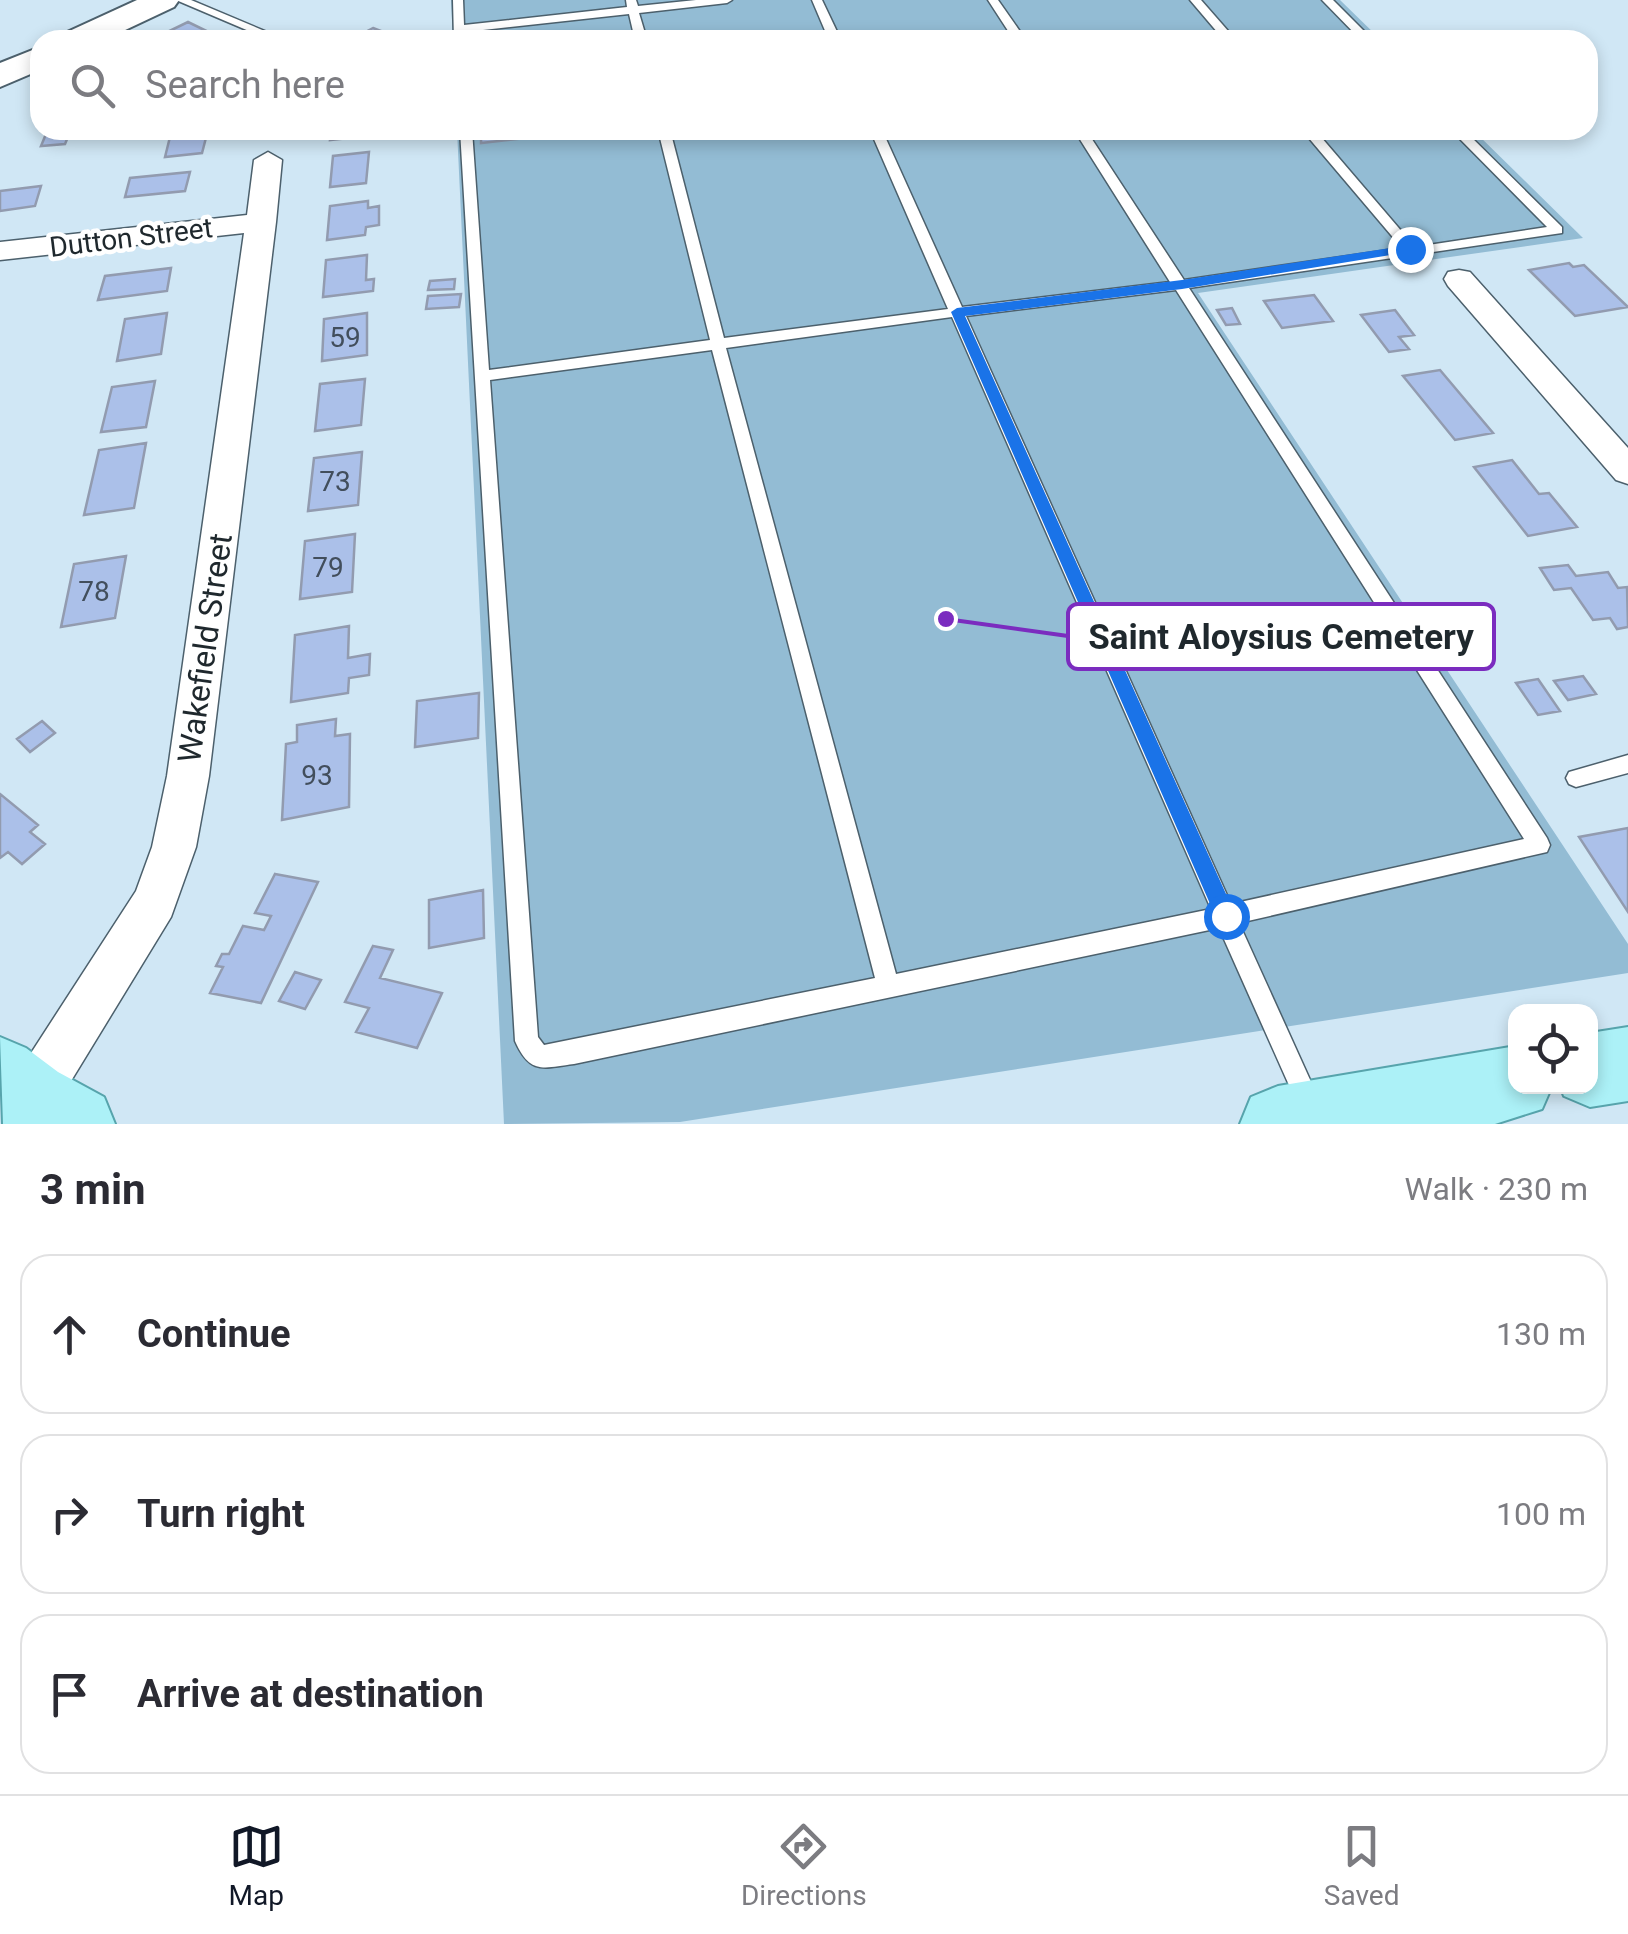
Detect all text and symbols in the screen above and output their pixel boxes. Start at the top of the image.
search box [30,30,1598,140]
icon: search [65,58,120,113]
text: Search here [145,63,345,107]
street label: Dutton Street [48,211,215,264]
route end [1388,227,1434,273]
house number: 59 [329,321,361,354]
house number: 73 [319,465,351,498]
street label: Wakefield Street [170,531,240,765]
house number: 79 [312,551,344,584]
house number: 78 [78,575,110,608]
callout: Saint Aloysius Cemetery [1068,604,1494,669]
text: Saint Aloysius Cemetery [1088,617,1474,658]
house number: 93 [301,759,333,792]
route start [1204,894,1250,940]
map controls [1508,1004,1598,1094]
button: locate [1508,1004,1598,1094]
text: 3 min [40,1165,146,1214]
text: Walk · 230 m [1405,1170,1588,1208]
icon: ahead [42,1307,97,1362]
text: Continue [137,1312,291,1356]
text: 130 m [1496,1315,1586,1353]
icon: right [42,1487,97,1542]
text: Turn right [137,1492,305,1536]
text: 100 m [1496,1495,1586,1533]
icon: arrive [42,1667,97,1722]
text: Arrive at destination [137,1672,484,1716]
tab: Map [229,1819,284,1912]
tab: Directions [741,1819,867,1912]
tab: Saved [1324,1819,1399,1912]

